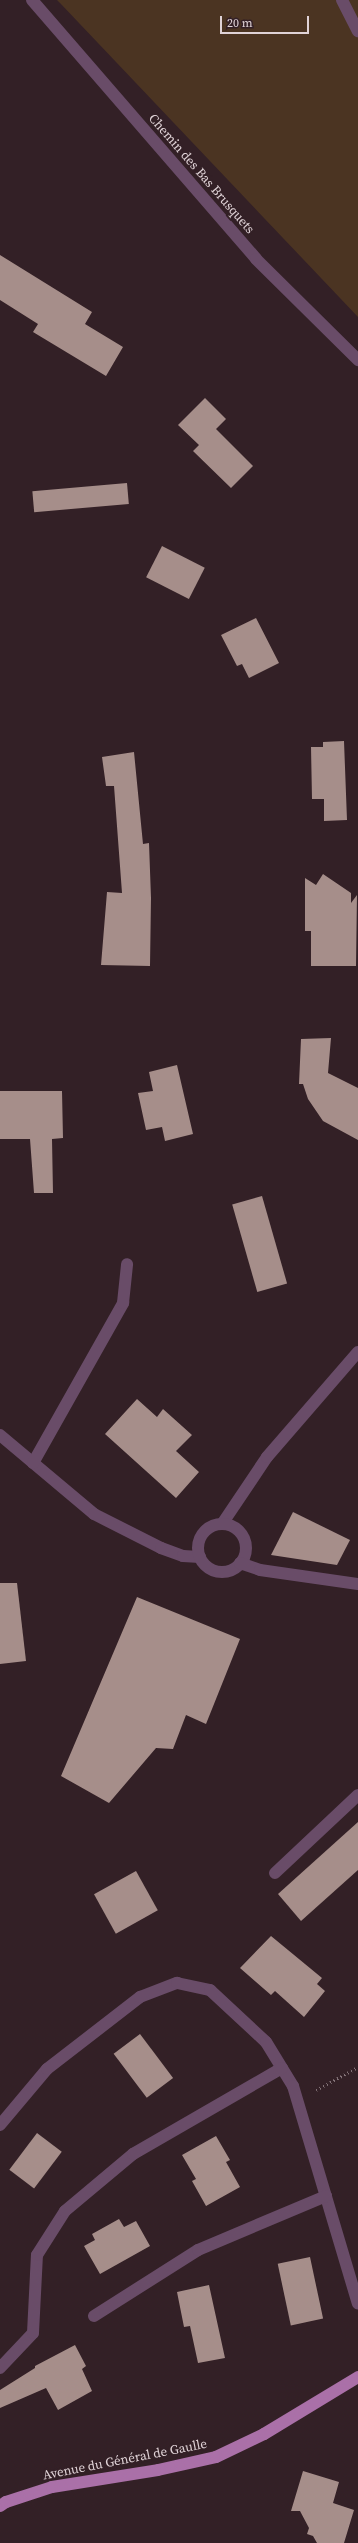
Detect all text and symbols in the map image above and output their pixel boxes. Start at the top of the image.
scale bar [222,8,311,34]
text: 20 m [227,15,253,31]
street label: Chemin des Bas Brusquets [145,111,257,237]
street label: Avenue du Général de Gaulle [42,2436,208,2484]

